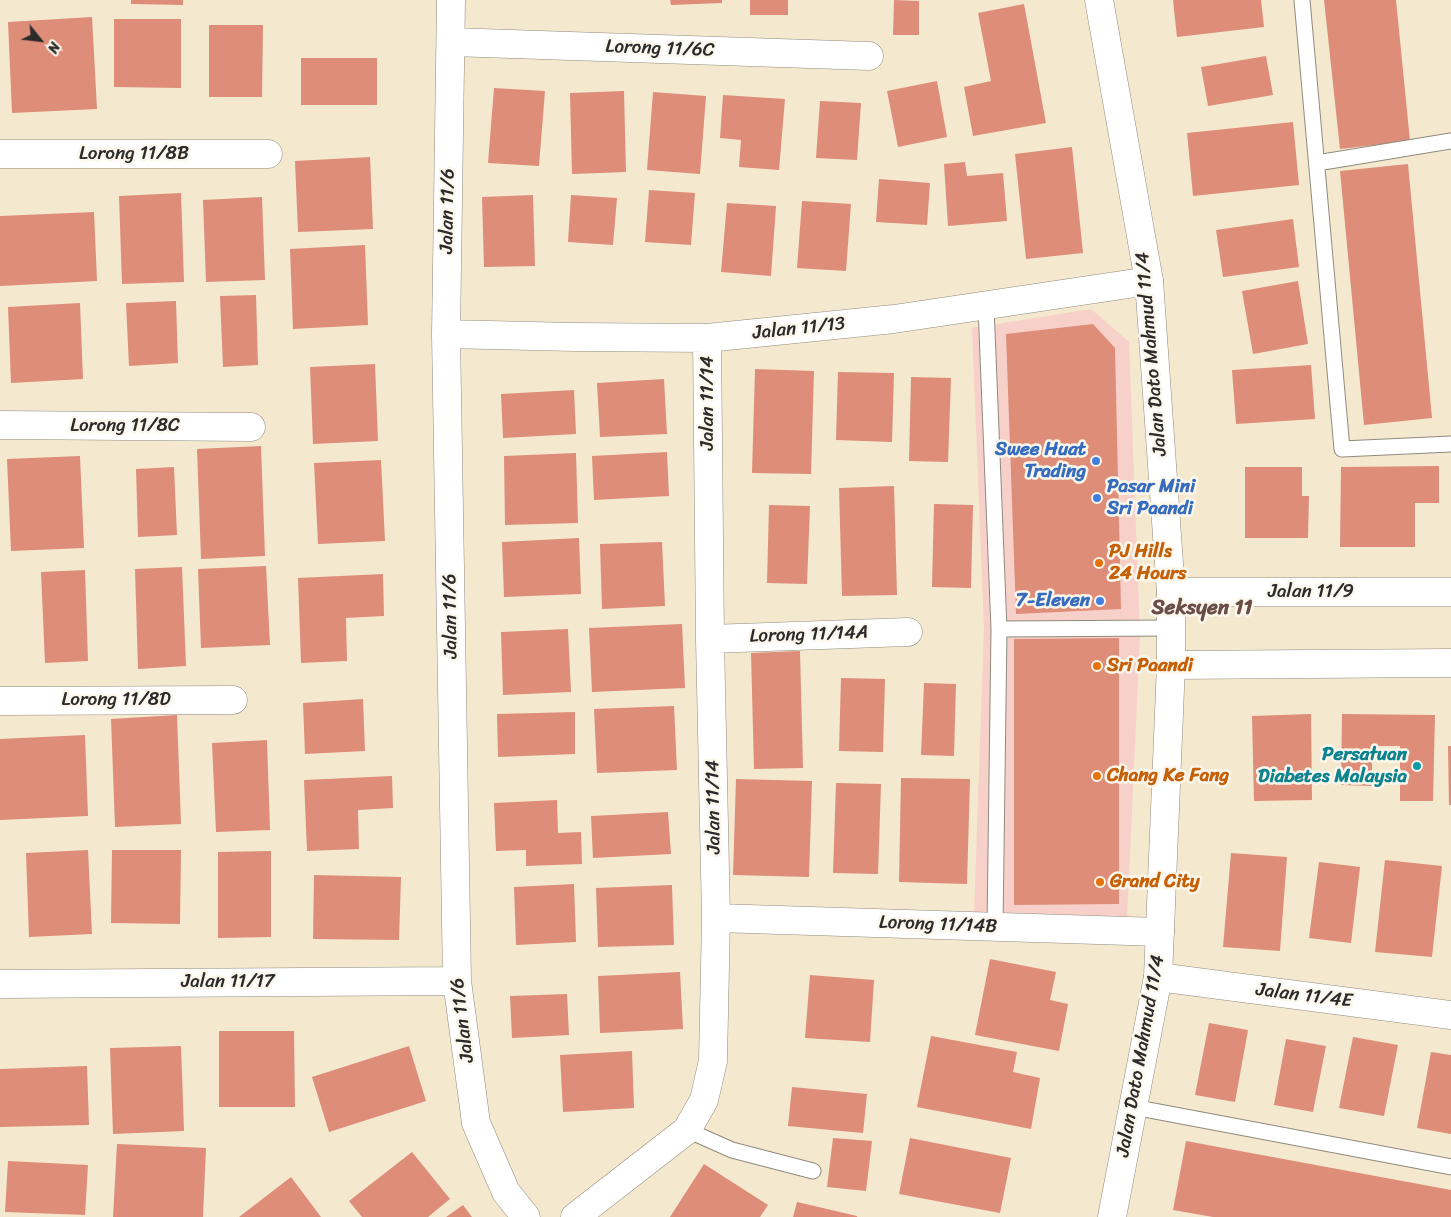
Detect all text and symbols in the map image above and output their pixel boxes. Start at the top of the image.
north arrow [15,15,65,65]
street label: Lorong 11/6C [605,36,715,62]
text: N [40,37,67,58]
street label: Lorong 11/8B [79,143,189,165]
street label: Jalan 11/6 [436,168,460,254]
street label: Jalan Dato Mahmud 11/4 [1132,251,1172,457]
street label: Jalan 11/13 [752,313,846,345]
street label: Jalan 11/14 [697,356,719,450]
street label: Lorong 11/8C [70,415,180,437]
place label: Swee Huat Trading [995,439,1086,483]
marker: Swee Huat Trading [1090,455,1102,467]
place label: Pasar Mini Sri Paandi [1107,476,1195,520]
marker: Pasar Mini Sri Paandi [1091,492,1103,504]
place label: PJ Hills 24 Hours [1109,541,1187,585]
marker: PJ Hills 24 Hours [1093,557,1105,569]
street label: Jalan 11/6 [439,573,463,659]
street label: Jalan 11/9 [1268,581,1354,603]
place label: 7-Eleven [1016,590,1090,612]
marker: 7-Eleven [1094,595,1106,607]
district label: Seksyen 11 [1151,596,1253,622]
street label: Lorong 11/14A [749,622,869,648]
place label: Sri Paandi [1107,655,1193,677]
marker: Sri Paandi [1091,660,1103,672]
street label: Lorong 11/8D [61,689,171,711]
place label: Persatuan Diabetes Malaysia [1258,744,1407,788]
street label: Jalan 11/14 [702,760,726,854]
marker: Persatuan Diabetes Malaysia [1411,760,1423,772]
place label: Chang Ke Fang [1107,765,1229,787]
marker: Chang Ke Fang [1091,770,1103,782]
place label: Grand City [1110,871,1200,893]
marker: Grand City [1094,876,1106,888]
street label: Lorong 11/14B [878,912,998,938]
street label: Jalan Dato Mahmud 11/4 [1112,953,1170,1159]
street label: Jalan 11/17 [181,971,275,993]
street label: Jalan 11/6 [446,976,480,1064]
street label: Jalan 11/4E [1255,979,1353,1013]

